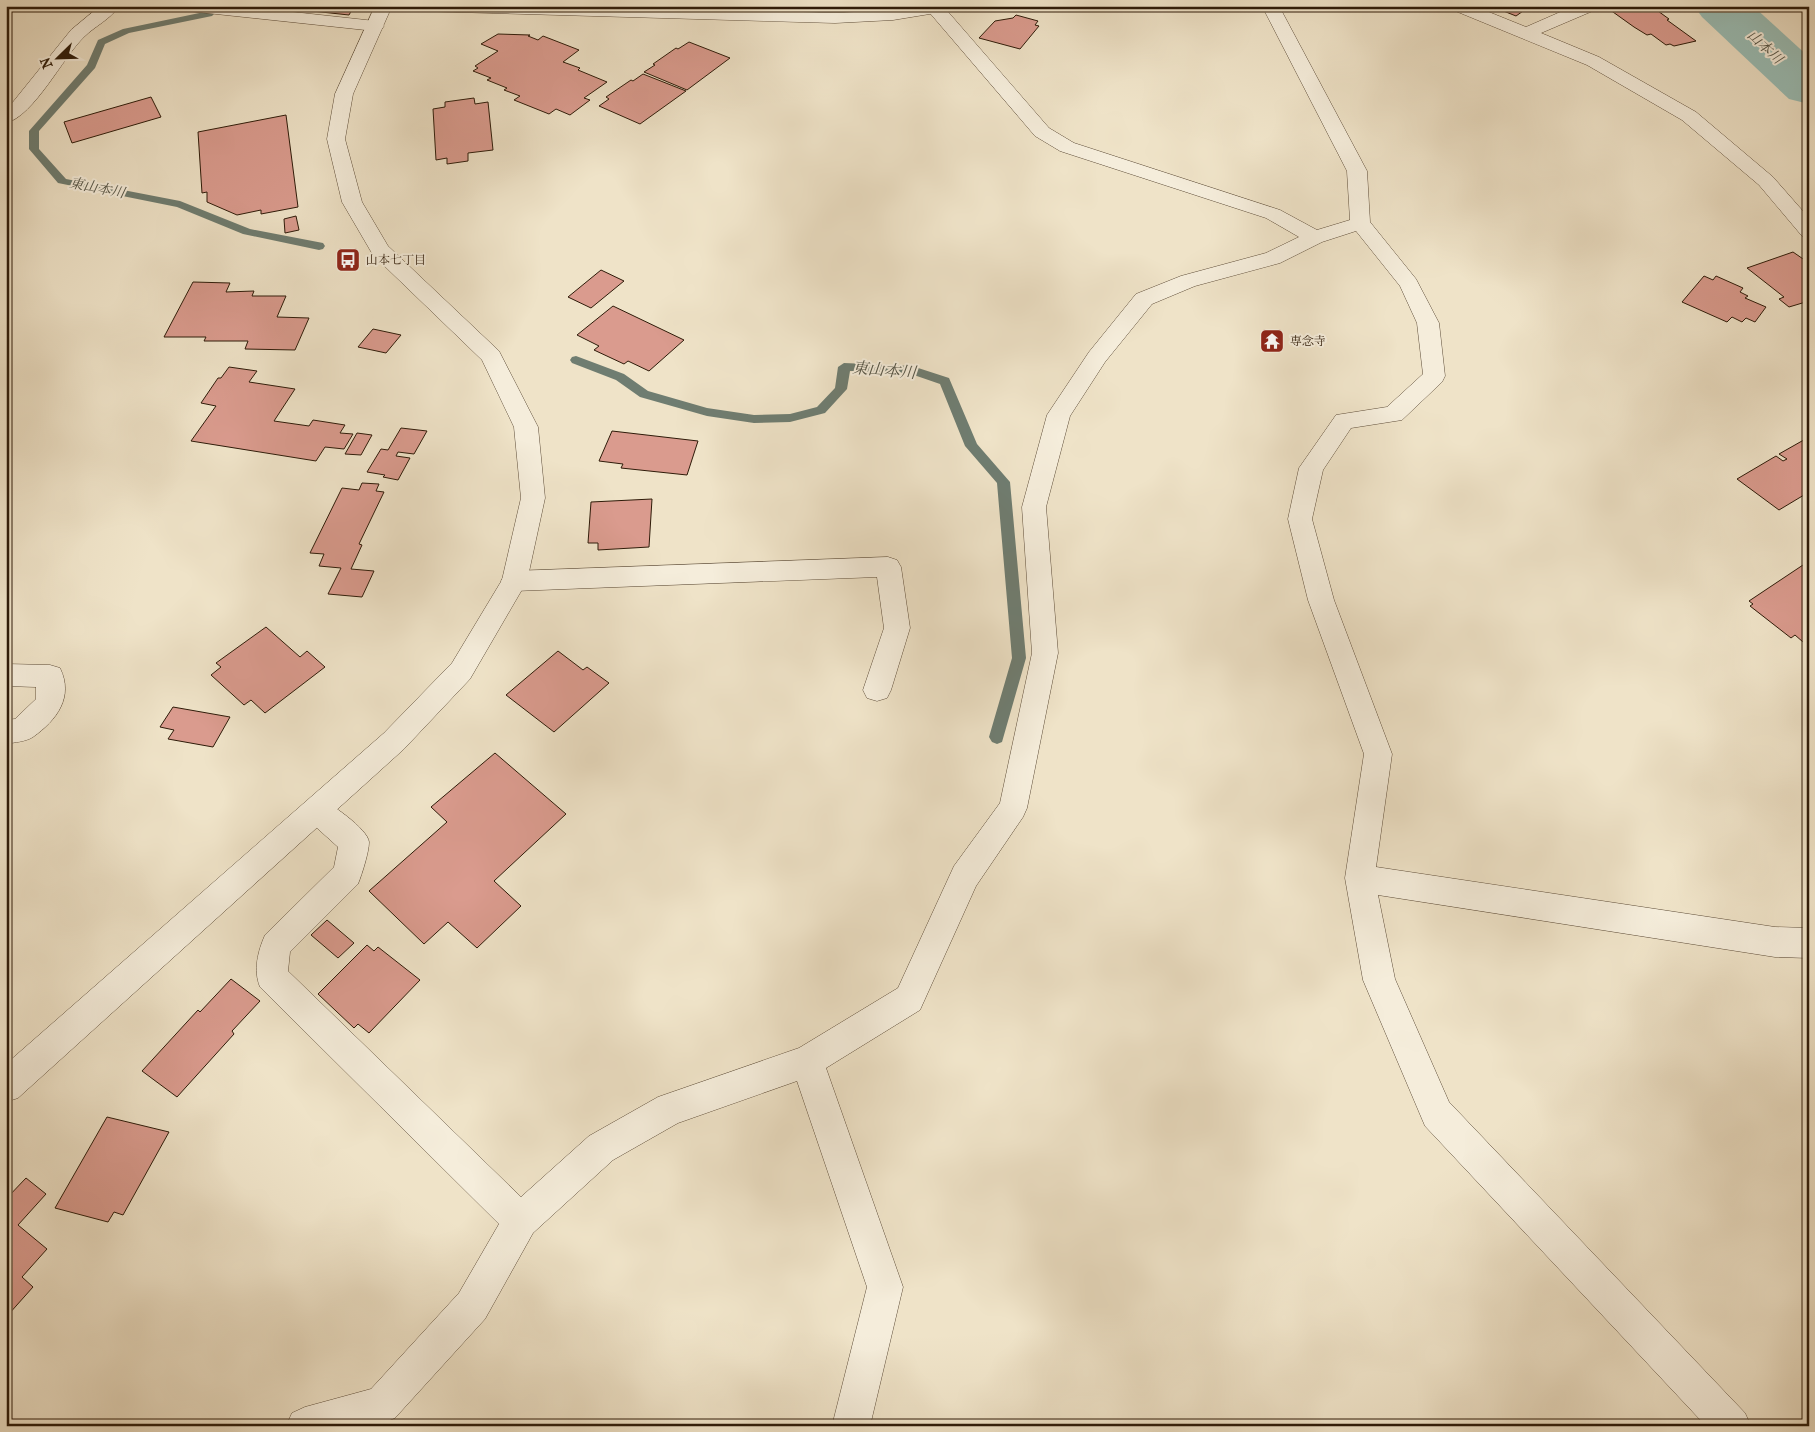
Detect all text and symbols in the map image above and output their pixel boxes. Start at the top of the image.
water label: 山本川 [1744,26,1788,69]
north arrow [32,32,82,82]
text: N [36,54,56,71]
water label: 東山本川 [68,174,128,202]
bus stop icon: 山本七丁目 [335,247,361,273]
place label: 山本七丁目 [366,253,426,267]
temple icon: 専念寺 [1259,328,1285,354]
place label: 専念寺 [1290,334,1326,348]
water label: 東山本川 [851,358,919,382]

